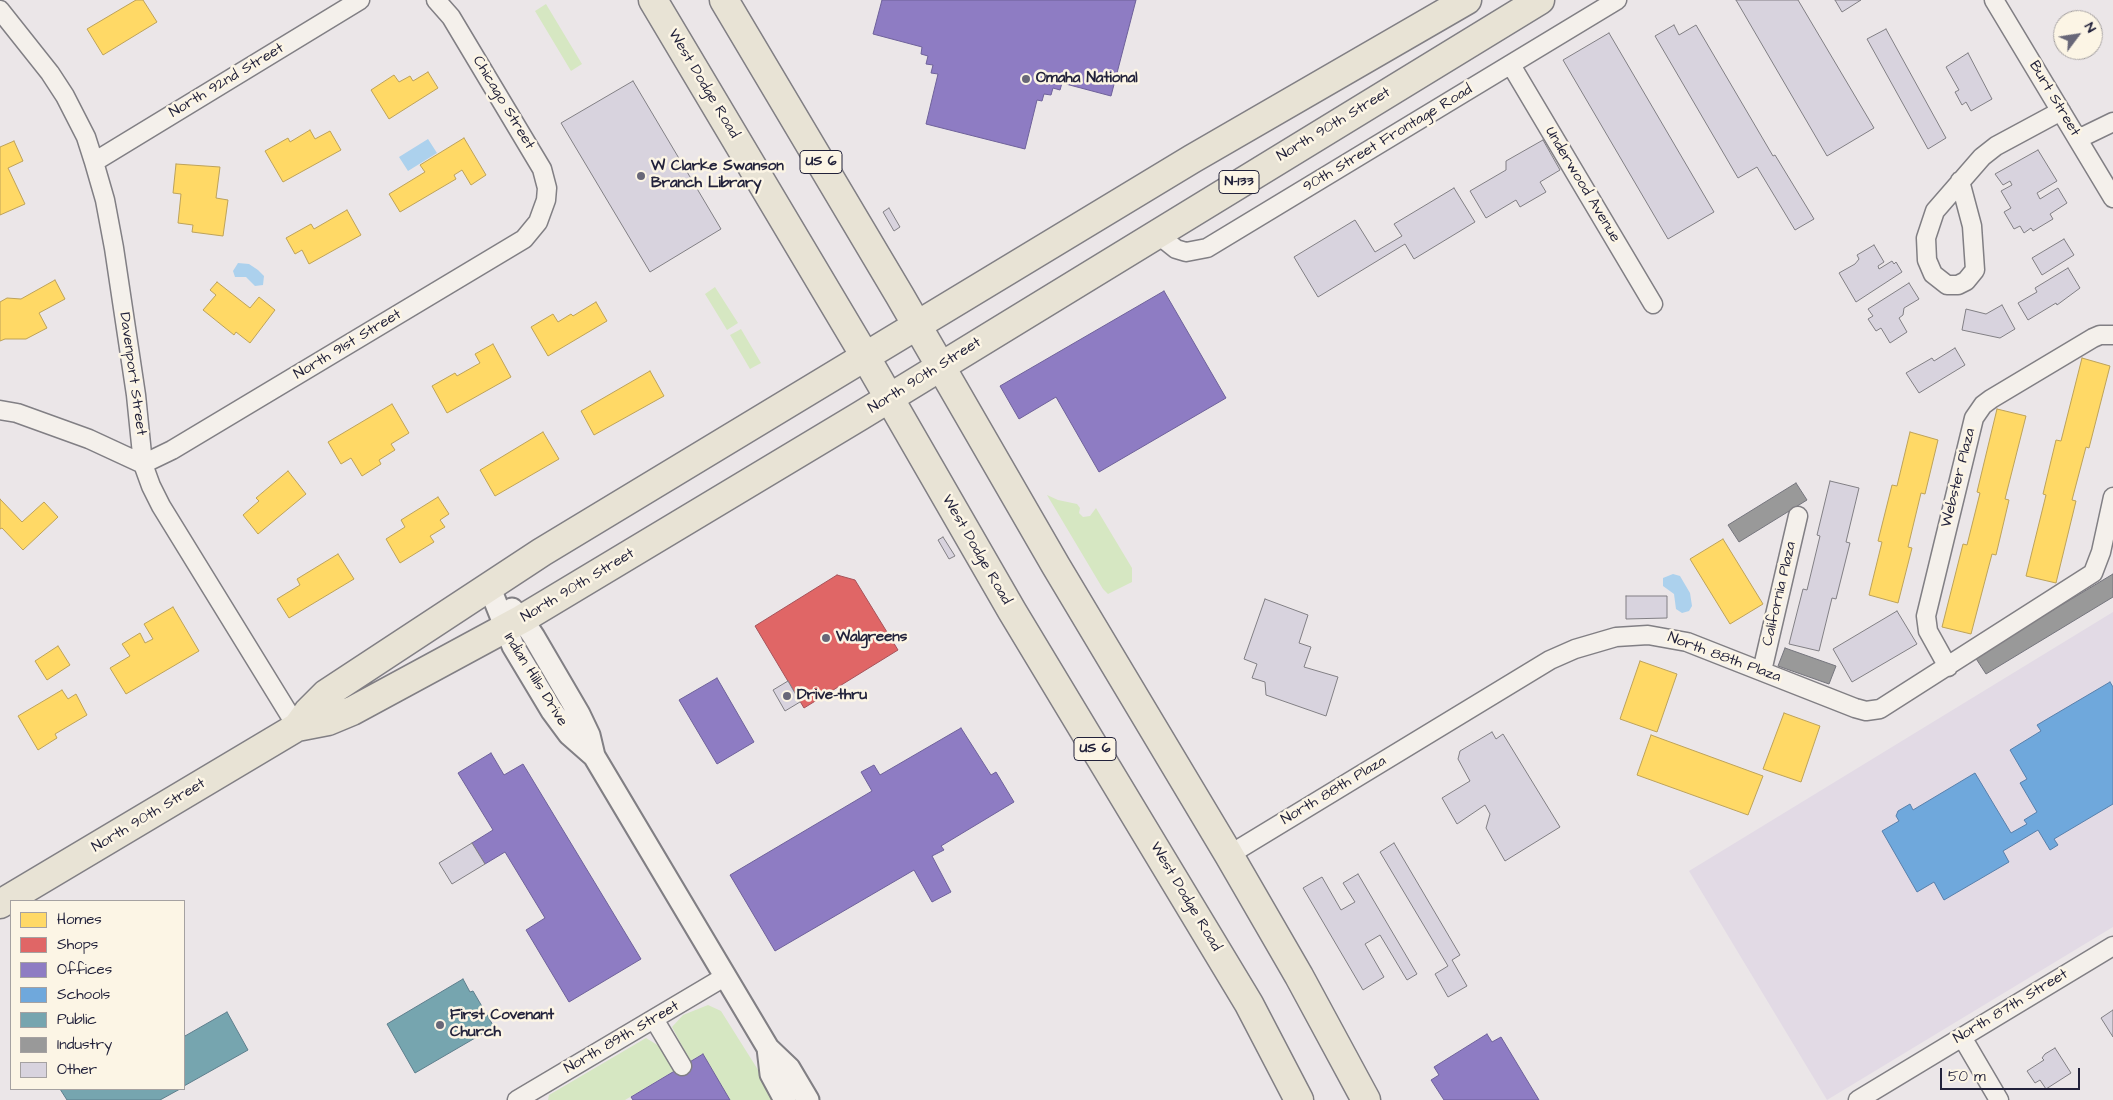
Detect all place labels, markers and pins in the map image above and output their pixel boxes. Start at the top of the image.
place label: Omaha National [1036,70,1138,88]
marker: Omaha National [1020,73,1032,85]
place label: W Clarke Swanson Branch Library [651,158,784,193]
marker: W Clarke Swanson Branch Library [635,170,647,182]
place label: Walgreens [836,629,907,647]
marker: Walgreens [820,632,832,644]
place label: Drive-thru [797,687,867,705]
marker: Drive-thru [781,690,793,702]
place label: First Covenant Church [450,1007,554,1042]
marker: First Covenant Church [434,1019,446,1031]

